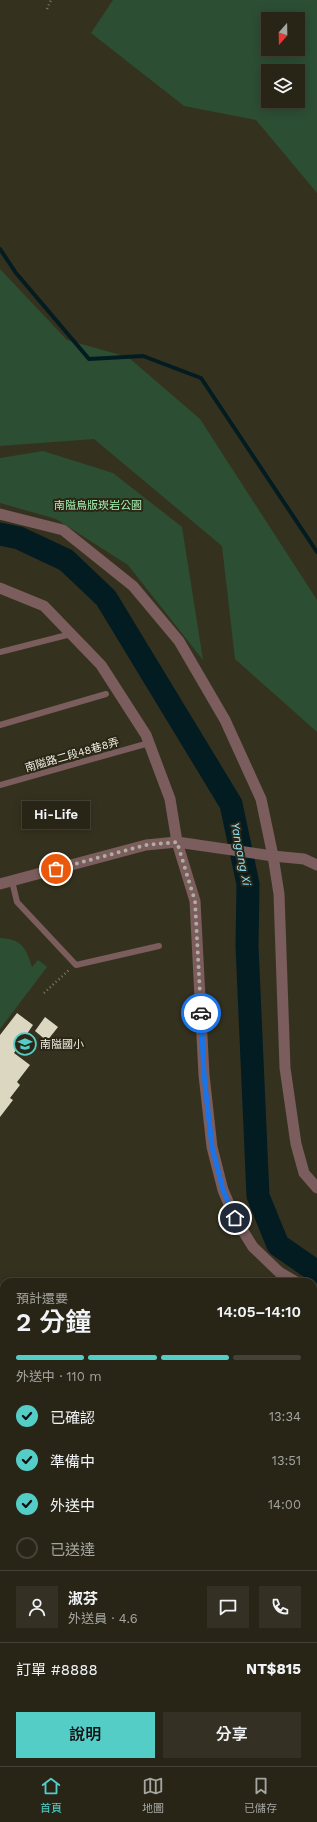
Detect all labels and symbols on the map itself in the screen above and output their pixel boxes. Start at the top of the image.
north arrow [261,12,305,56]
park label: 南隘烏版崁岩公園 [54,499,142,512]
street label: 南隘路二段48巷8弄 [23,735,121,775]
callout: Hi-Life [22,801,90,829]
water label: Yangang Xi [228,821,254,888]
pin [39,852,73,886]
courier [181,993,221,1033]
school or university icon: 南隘國小 [12,1031,38,1057]
place label: 南隘國小 [40,1038,84,1051]
pin [218,1201,252,1235]

